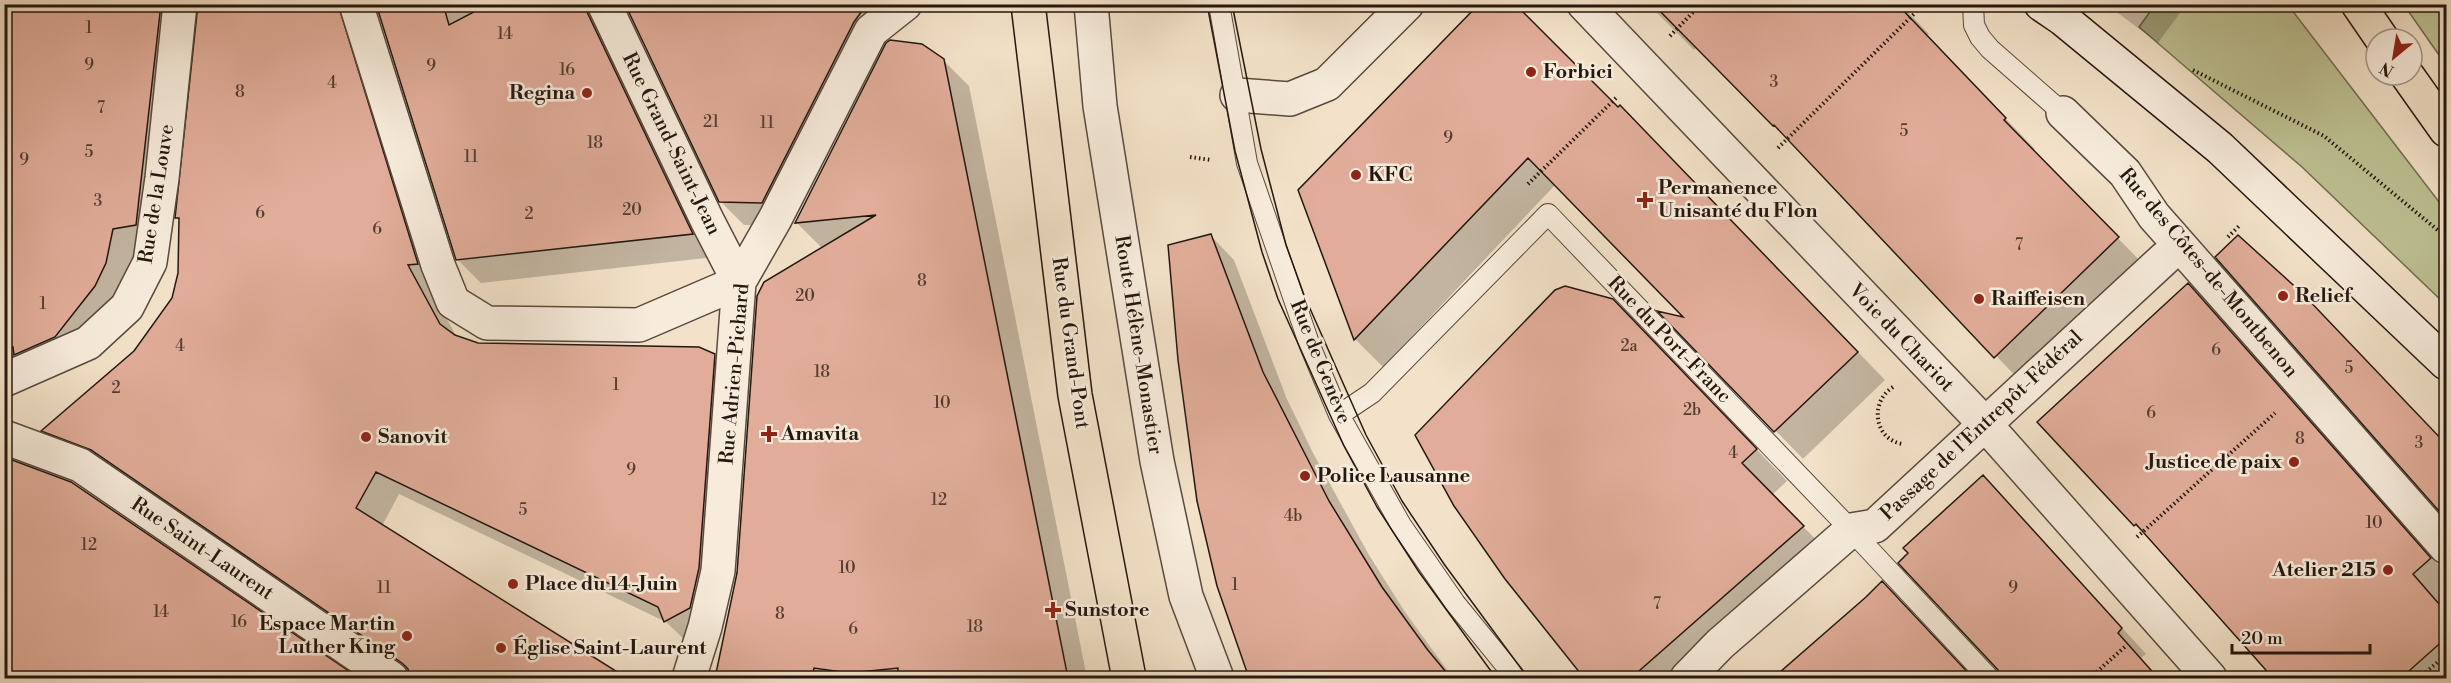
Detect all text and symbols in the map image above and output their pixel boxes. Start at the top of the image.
house number: 1 [86,18,93,38]
house number: 14 [497,24,513,44]
north arrow [2364,27,2424,87]
street label: Rue Grand-Saint-Jean [616,49,726,239]
house number: 9 [84,55,94,75]
house number: 9 [426,56,436,76]
text: N [2376,57,2397,81]
house number: 16 [559,60,575,80]
place label: Forbici [1543,60,1613,85]
marker: Forbici [1524,65,1538,79]
house number: 3 [1770,72,1779,92]
house number: 4 [327,73,337,93]
place label: Regina [509,81,575,106]
house number: 8 [235,82,245,102]
marker: Regina [580,86,594,100]
house number: 7 [97,98,105,118]
house number: 21 [703,112,719,132]
house number: 11 [760,113,774,133]
house number: 5 [1900,121,1909,141]
street label: Rue de la Louve [134,123,180,265]
house number: 9 [1443,128,1453,148]
house number: 18 [587,133,603,153]
house number: 5 [85,142,94,162]
house number: 11 [464,147,478,167]
house number: 9 [19,150,29,170]
place label: KFC [1368,163,1412,188]
street label: Rue des Côtes-de-Montbenon [2113,163,2303,383]
marker: KFC [1349,168,1363,182]
place label: Permanence Unisanté du Flon [1658,176,1818,224]
house number: 3 [94,191,103,211]
marker: Permanence Unisanté du Flon [1636,191,1654,209]
house number: 20 [622,200,642,220]
house number: 6 [255,203,265,223]
house number: 2 [524,204,534,224]
house number: 6 [372,219,382,239]
street label: Route Hélène-Monastier [1108,234,1168,457]
house number: 7 [2015,235,2023,255]
street label: Rue du Grand-Pont [1046,255,1094,431]
house number: 8 [917,271,927,291]
street label: Rue du Port-Franc [1602,271,1736,409]
street label: Voie du Chariot [1842,278,1959,397]
street label: Rue Adrien-Pichard [715,282,755,466]
place label: Relief [2295,284,2354,309]
house number: 20 [795,286,815,306]
place label: Raiffeisen [1991,287,2086,312]
marker: Relief [2276,289,2290,303]
marker: Raiffeisen [1972,292,1986,306]
house number: 1 [40,294,47,314]
street label: Rue de Genève [1284,296,1356,428]
street label: Passage de l'Entrepôt-Fédéral [1876,326,2088,526]
house number: 4 [175,336,185,356]
house number: 2a [1620,336,1639,356]
house number: 6 [2211,340,2221,360]
house number: 5 [2345,358,2354,378]
house number: 18 [814,362,830,382]
house number: 1 [613,375,620,395]
house number: 2 [111,378,121,398]
house number: 10 [934,393,951,413]
house number: 2b [1683,400,1701,420]
house number: 6 [2146,403,2156,423]
place label: Amavita [780,422,859,447]
place label: Sanovit [378,425,448,450]
marker: Amavita [762,427,776,441]
house number: 8 [2295,429,2305,449]
marker: Sanovit [359,430,373,444]
house number: 3 [2415,433,2424,453]
house number: 4 [1728,443,1738,463]
place label: Justice de paix [2144,450,2282,475]
marker: Justice de paix [2287,455,2301,469]
house number: 9 [626,460,636,480]
place label: Police Lausanne [1317,464,1471,489]
marker: Police Lausanne [1298,469,1312,483]
house number: 12 [931,490,947,510]
street label: Rue Saint-Laurent [126,492,278,606]
house number: 5 [519,500,528,520]
house number: 4b [1284,506,1302,526]
house number: 10 [2366,513,2383,533]
house number: 12 [81,535,97,555]
house number: 10 [839,558,856,578]
place label: Atelier 215 [2271,558,2376,583]
marker: Atelier 215 [2381,563,2395,577]
place label: Place du 14-Juin [525,572,678,597]
house number: 1 [1232,575,1239,595]
marker: Place du 14-Juin [506,577,520,591]
house number: 11 [377,578,391,598]
house number: 9 [2008,578,2018,598]
house number: 7 [1653,594,1661,614]
place label: Sunstore [1065,598,1150,623]
house number: 14 [153,602,169,622]
marker: Sunstore [1046,603,1060,617]
house number: 8 [775,604,785,624]
house number: 16 [231,612,247,632]
place label: Espace Martin Luther King [259,612,396,660]
house number: 18 [967,617,983,637]
scale bar [2232,617,2370,655]
house number: 6 [848,619,858,639]
text: 20 m [2241,627,2283,650]
marker: Espace Martin Luther King [400,629,414,643]
place label: Église Saint-Laurent [513,635,707,661]
marker: Église Saint-Laurent [494,641,508,655]

